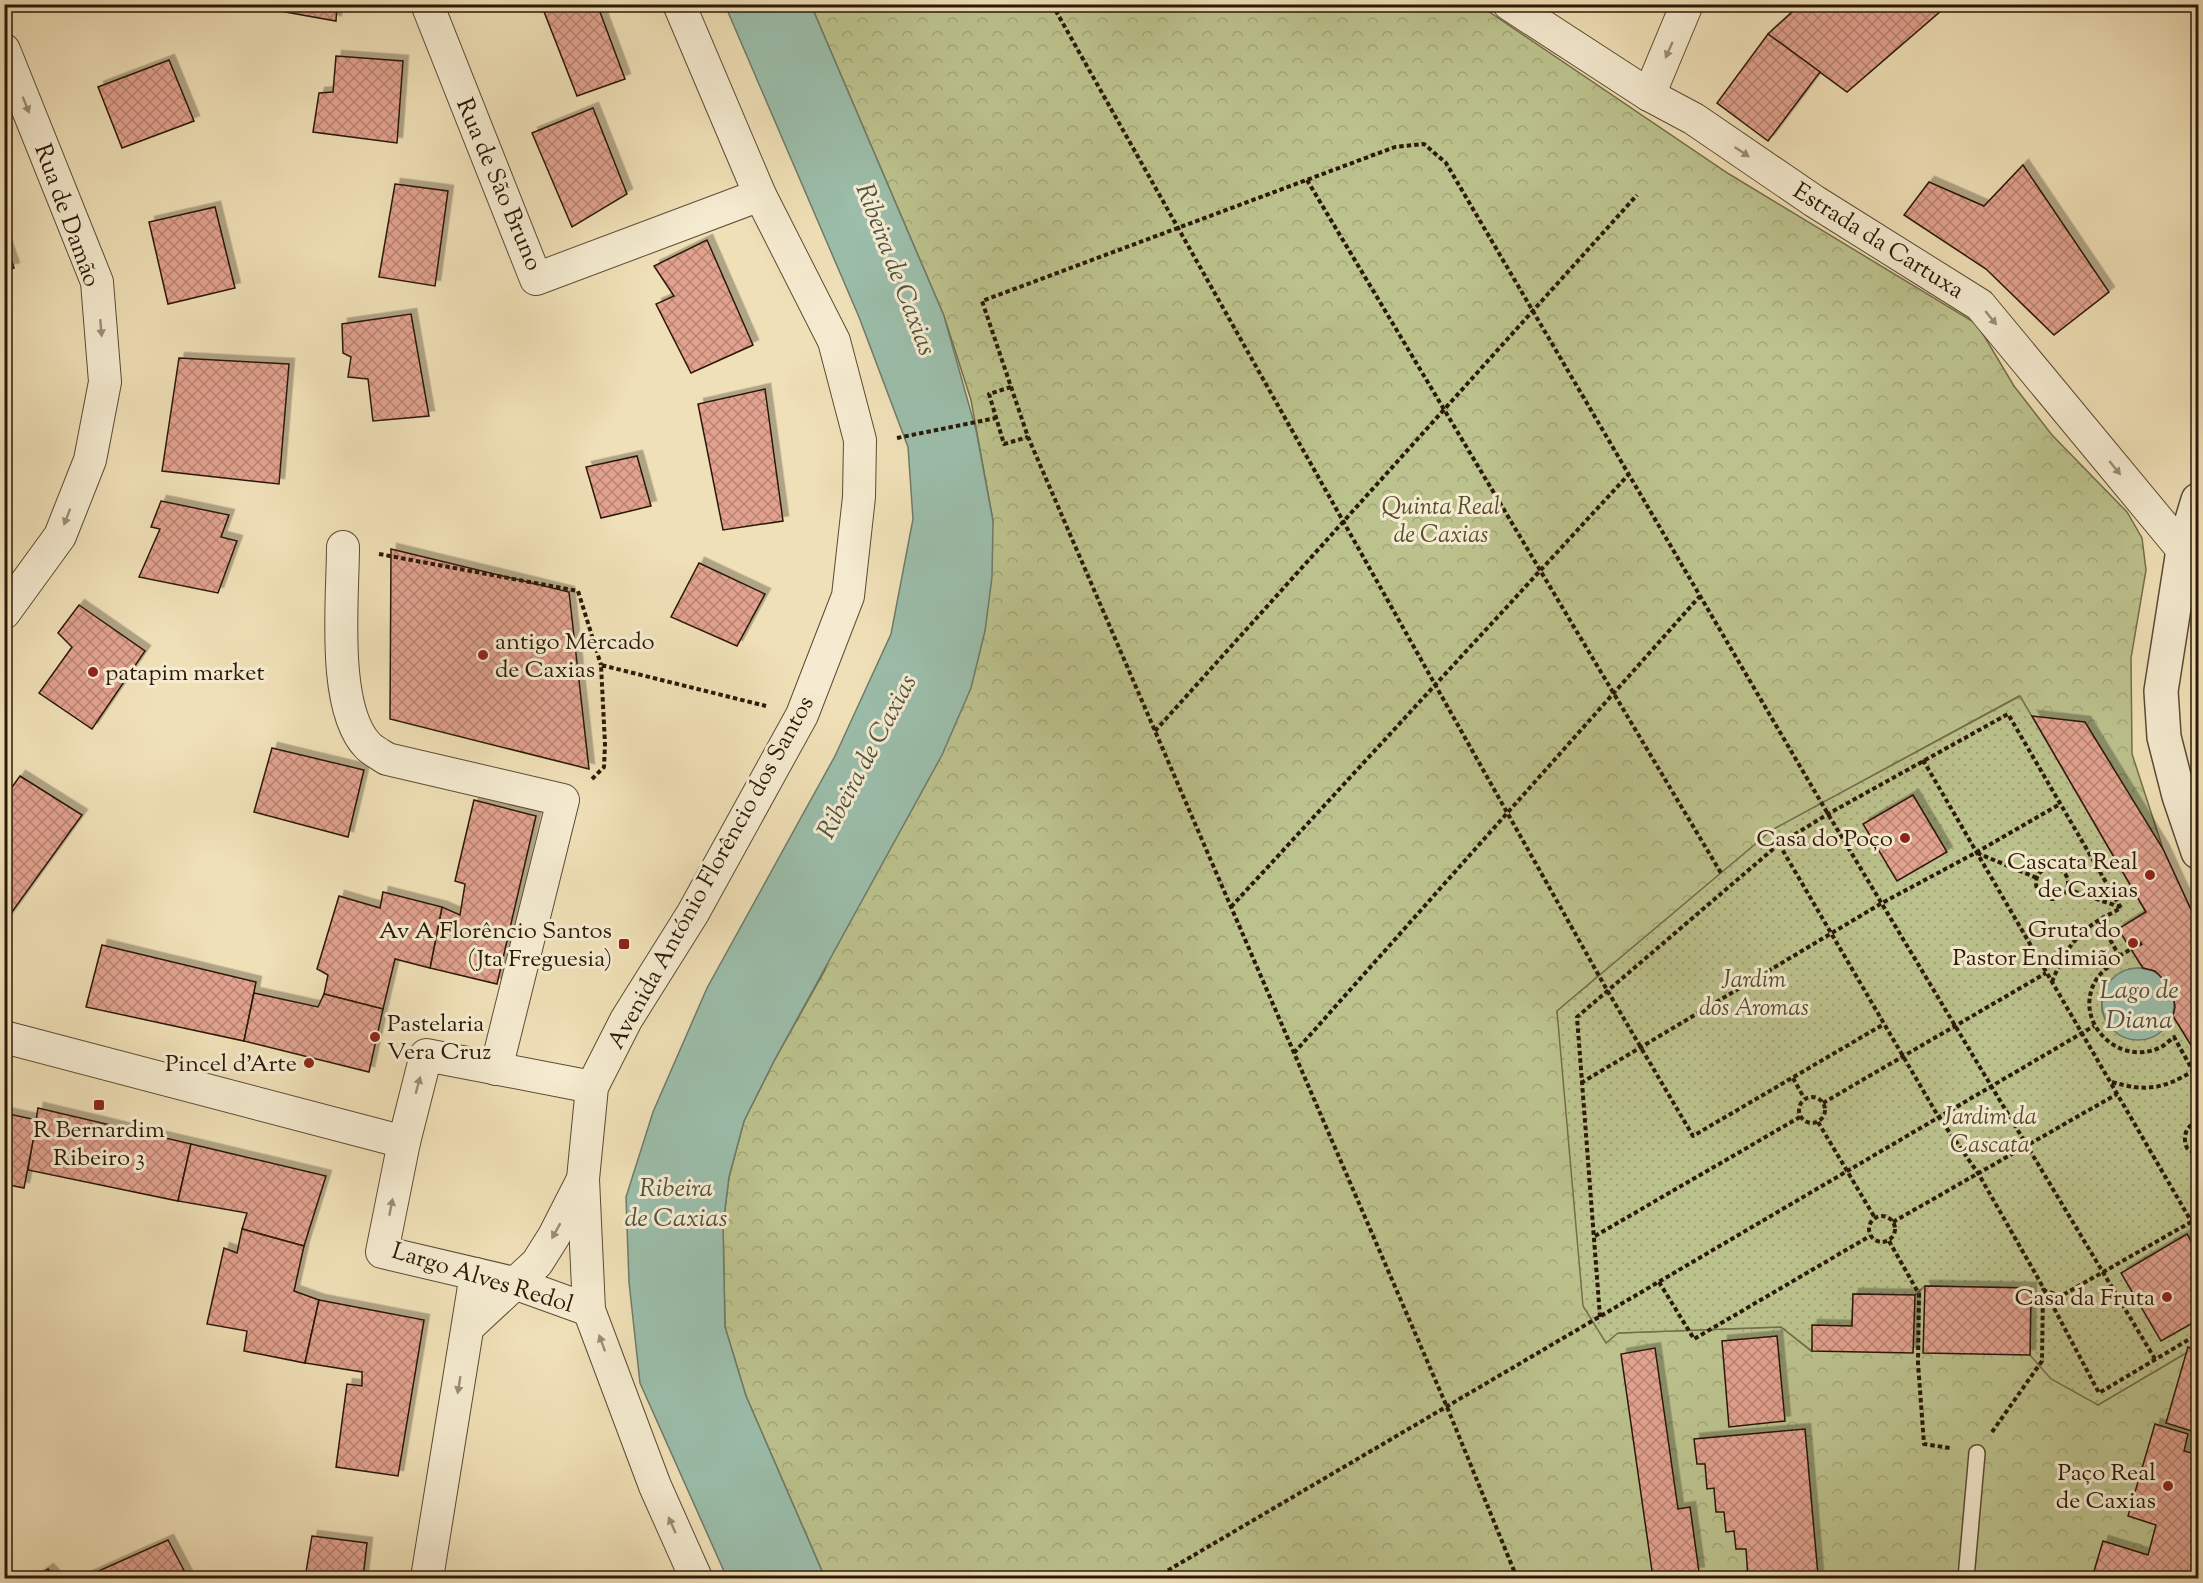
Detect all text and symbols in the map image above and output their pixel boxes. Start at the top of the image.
one-way arrow [1664,41,1673,59]
street label: Rua de São Bruno [446,93,550,276]
one-way arrow [22,96,31,114]
street label: Rua de Damão [25,139,108,292]
one-way arrow [1734,146,1750,157]
street label: Estrada da Cartuxa [1786,175,1970,308]
water label: Ribeira de Caxias [845,178,945,361]
one-way arrow [1984,310,1997,325]
one-way arrow [96,319,105,338]
one-way arrow [2108,460,2121,475]
park label: Quinta Real de Caxias [1382,491,1500,553]
one-way arrow [62,509,72,527]
place label: antigo Mercado de Caxias [495,626,655,688]
marker: antigo Mercado de Caxias [476,648,490,662]
place label: patapim market [105,657,265,691]
marker: patapim market [86,665,100,679]
water label: Ribeira de Caxias [809,668,927,846]
street label: Avenida António Florêncio dos Santos [600,690,823,1056]
place label: Casa do Poço [1756,823,1893,857]
marker: Casa do Poço [1898,831,1912,845]
place label: Cascata Real de Caxias [2007,846,2138,908]
marker: Cascata Real de Caxias [2143,868,2157,882]
place label: Gruta do Pastor Endimião [1953,914,2121,976]
place label: Av A Florêncio Santos (Jta Freguesia) [379,915,612,977]
marker: Gruta do Pastor Endimião [2126,936,2140,950]
marker: Av A Florêncio Santos (Jta Freguesia) [617,937,631,951]
park label: Jardim dos Aromas [1699,964,1809,1026]
water label: Lago de Diana [2099,973,2179,1040]
place label: Pastelaria Vera Cruz [387,1008,491,1070]
marker: Pastelaria Vera Cruz [368,1030,382,1044]
place label: Pincel d'Arte [165,1048,297,1082]
marker: Pincel d'Arte [302,1056,316,1070]
one-way arrow [414,1076,424,1095]
marker: R Bernardim Ribeiro 3 [92,1098,106,1112]
park label: Jardim da Cascata [1942,1101,2037,1163]
place label: R Bernardim Ribeiro 3 [33,1114,165,1176]
water label: Ribeira de Caxias [625,1171,727,1238]
one-way arrow [387,1197,396,1216]
one-way arrow [551,1223,561,1240]
street label: Largo Alves Redol [387,1235,578,1323]
place label: Casa da Fruta [2015,1282,2155,1316]
marker: Casa da Fruta [2160,1290,2174,1304]
one-way arrow [597,1334,607,1352]
one-way arrow [454,1376,463,1395]
place label: Paço Real de Caxias [2056,1457,2156,1519]
marker: Paço Real de Caxias [2161,1479,2175,1493]
one-way arrow [668,1517,677,1534]

